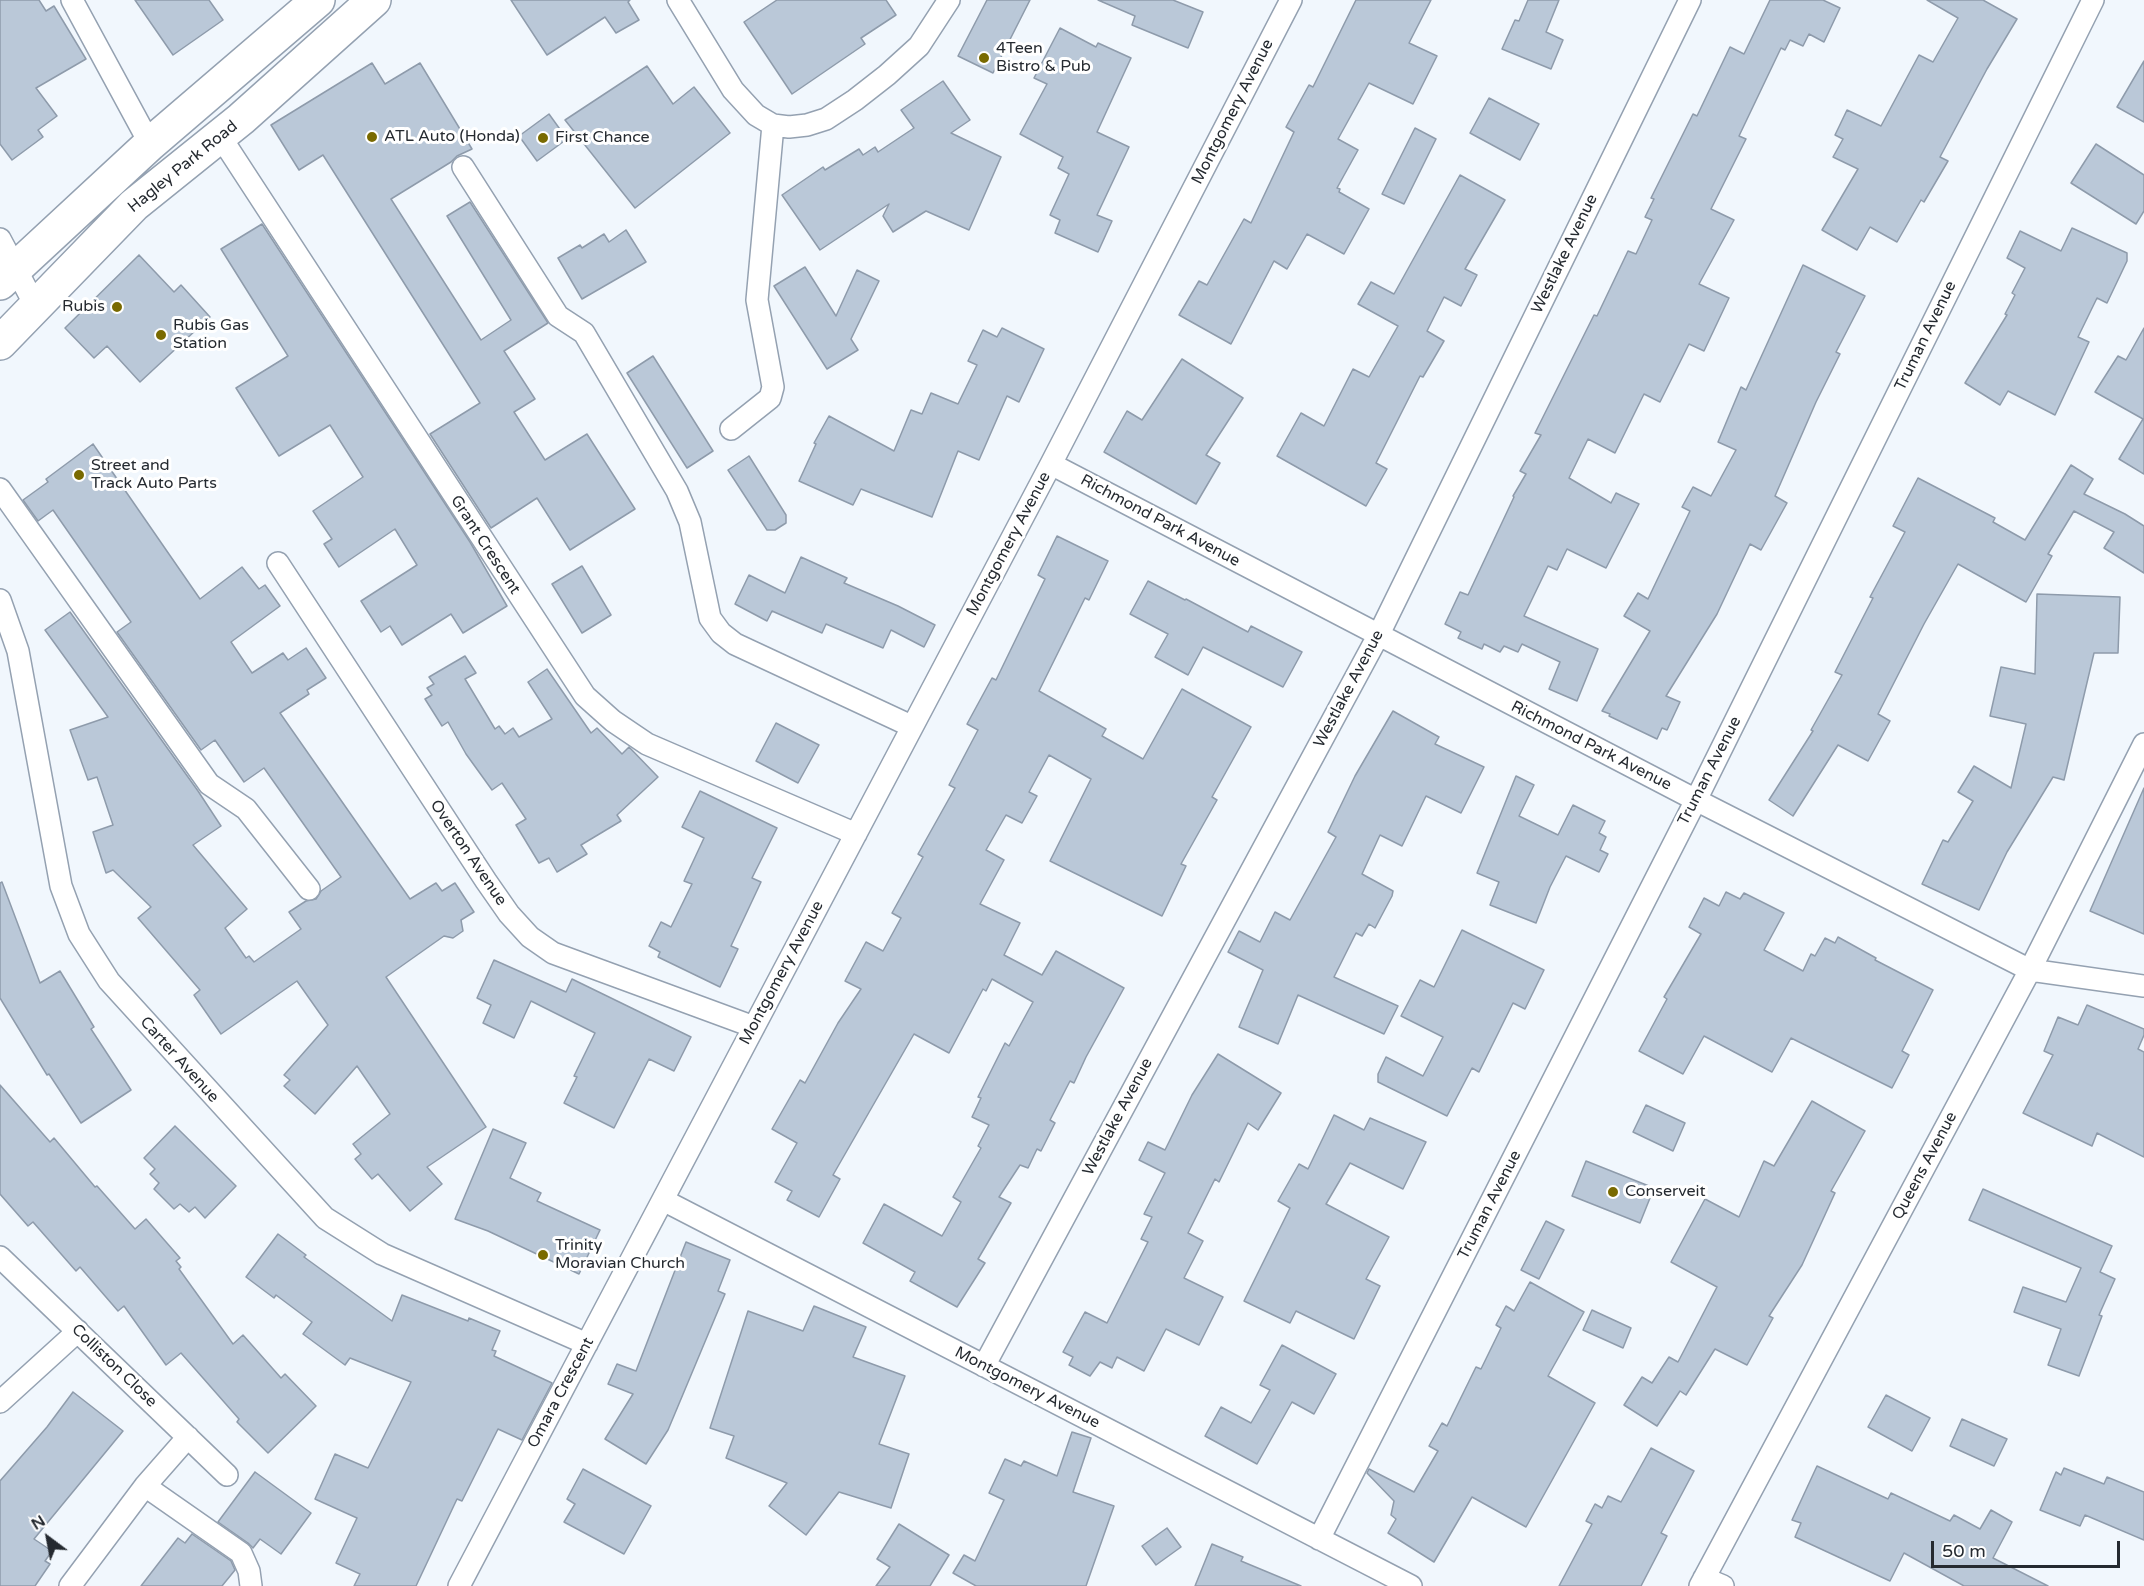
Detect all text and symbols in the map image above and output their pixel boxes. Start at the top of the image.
street label: Montgomery Avenue [1188,36,1278,188]
place label: 4Teen Bistro & Pub [996,39,1091,77]
marker: 4Teen Bistro & Pub [977,51,991,65]
street label: Hagley Park Road [124,117,242,217]
place label: ATL Auto (Honda) [384,127,520,147]
place label: First Chance [555,128,650,148]
marker: ATL Auto (Honda) [365,130,379,144]
marker: First Chance [536,131,550,145]
street label: Westlake Avenue [1528,191,1602,317]
street label: Truman Avenue [1891,278,1961,394]
place label: Rubis [62,297,105,317]
marker: Rubis [110,300,124,314]
place label: Rubis Gas Station [173,316,249,354]
marker: Rubis Gas Station [154,328,168,342]
place label: Street and Track Auto Parts [91,456,217,494]
marker: Street and Track Auto Parts [72,468,86,482]
street label: Montgomery Avenue [963,469,1055,619]
street label: Richmond Park Avenue [1077,471,1243,571]
street label: Grant Crescent [446,492,524,598]
street label: Westlake Avenue [1310,627,1388,751]
street label: Richmond Park Avenue [1507,697,1675,795]
street label: Truman Avenue [1674,713,1746,829]
street label: Overton Avenue [426,796,510,910]
street label: Montgomery Avenue [736,898,828,1048]
street label: Carter Avenue [135,1013,223,1107]
street label: Westlake Avenue [1079,1055,1157,1179]
street label: Queens Avenue [1888,1109,1962,1223]
street label: Truman Avenue [1454,1147,1526,1263]
place label: Conserveit [1625,1182,1706,1202]
marker: Conserveit [1606,1185,1620,1199]
place label: Trinity Moravian Church [555,1236,685,1274]
marker: Trinity Moravian Church [536,1248,550,1262]
street label: Colliston Close [67,1320,161,1412]
street label: Omara Crescent [524,1334,598,1452]
street label: Montgomery Avenue [951,1343,1103,1433]
north arrow [18,1508,78,1568]
text: N [28,1511,49,1535]
scale bar [1934,1529,2123,1567]
text: 50 m [1942,1540,1986,1562]

